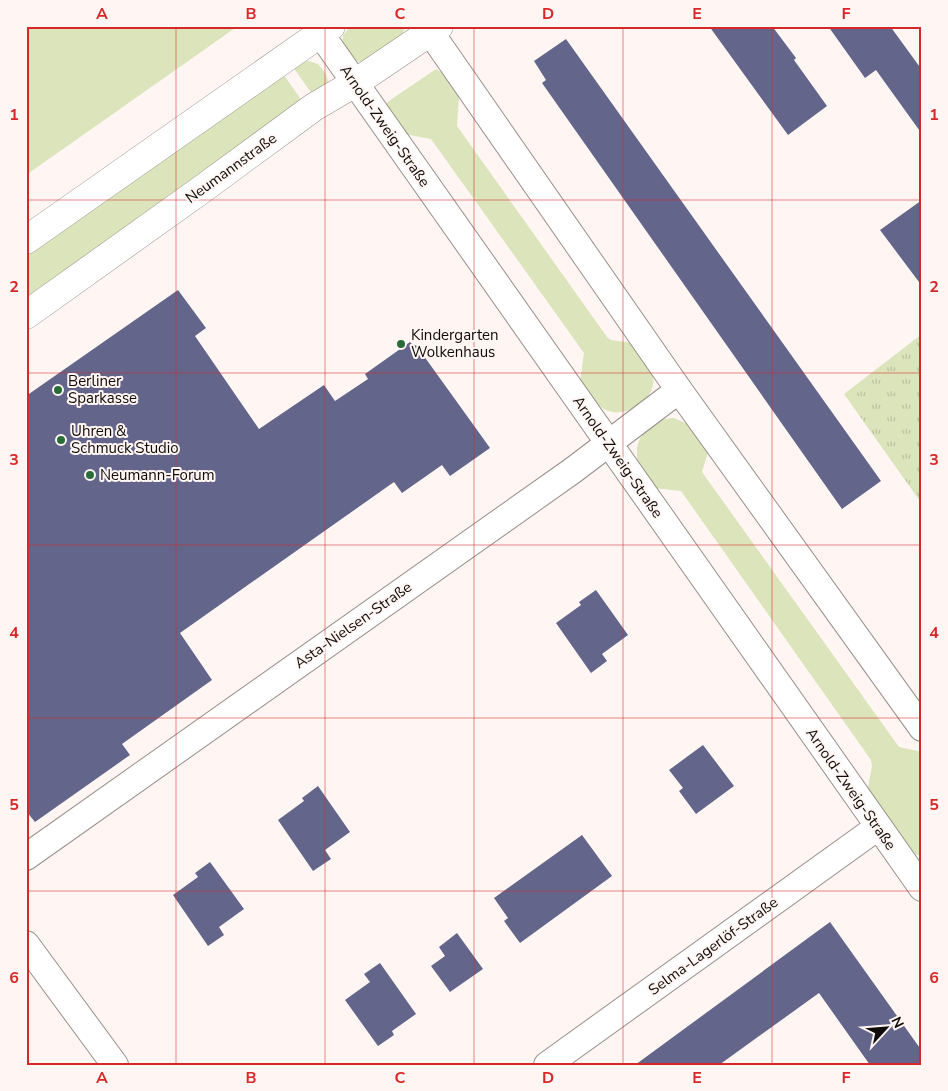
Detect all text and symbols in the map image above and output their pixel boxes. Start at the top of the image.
text: A [96,3,108,25]
text: B [245,3,257,25]
text: C [395,3,406,25]
text: D [542,3,554,25]
text: E [692,3,702,25]
text: F [842,3,851,25]
street label: Arnold-Zweig-Straße [335,61,435,191]
text: 1 [9,104,19,126]
text: 1 [929,104,939,126]
street label: Neumannstraße [181,128,281,208]
text: 2 [9,276,19,298]
text: 2 [929,276,939,298]
place label: Kindergarten Wolkenhaus [411,325,499,362]
marker: Kindergarten Wolkenhaus [395,338,407,350]
place label: Berliner Sparkasse [68,371,137,408]
marker: Berliner Sparkasse [52,384,64,396]
street label: Arnold-Zweig-Straße [568,392,668,522]
place label: Uhren & Schmuck Studio [71,421,179,458]
marker: Uhren & Schmuck Studio [55,434,67,446]
text: 3 [9,449,19,471]
text: 3 [929,449,939,471]
place label: Neumann-Forum [100,465,215,485]
marker: Neumann-Forum [84,469,96,481]
street label: Asta-Nielsen-Straße [290,577,416,673]
text: 4 [9,622,19,644]
text: 4 [929,622,939,644]
street label: Arnold-Zweig-Straße [801,724,901,854]
text: 5 [9,794,19,816]
text: 5 [929,794,939,816]
street label: Selma-Lagerlöf-Straße [644,892,782,1000]
text: 6 [9,967,19,989]
text: 6 [929,967,939,989]
north arrow [860,1004,910,1054]
text: N [886,1014,908,1031]
text: A [96,1067,108,1089]
text: B [245,1067,257,1089]
text: C [395,1067,406,1089]
text: D [542,1067,554,1089]
text: E [692,1067,702,1089]
text: F [842,1067,851,1089]

